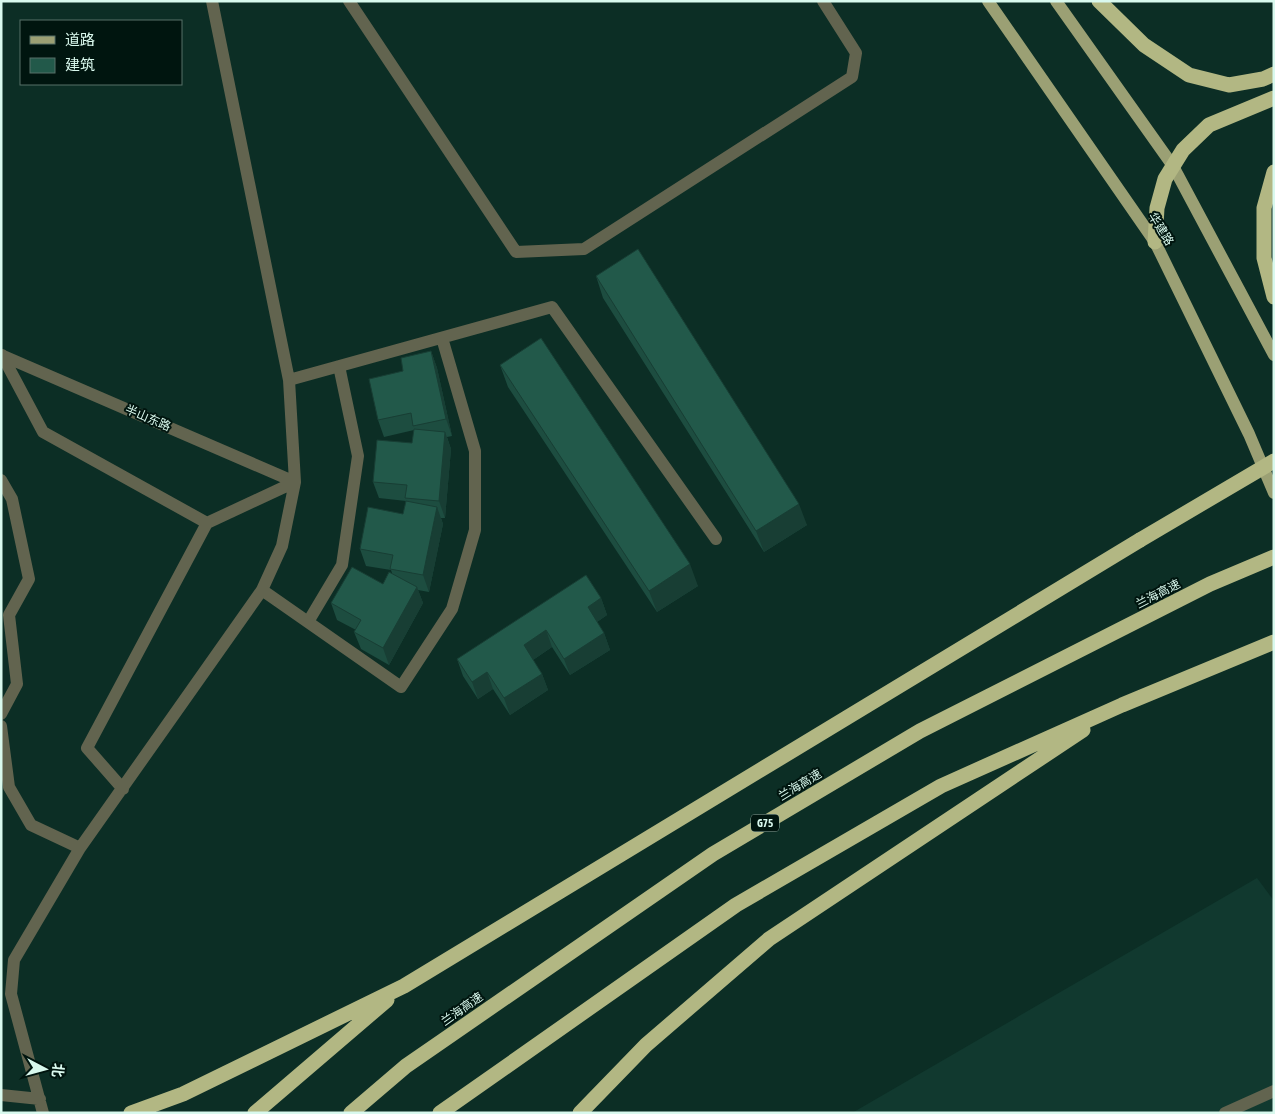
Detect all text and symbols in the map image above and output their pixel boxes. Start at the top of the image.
legend [20,20,182,85]
text: 道路 [65,31,95,48]
text: 建筑 [65,56,95,73]
street label: 华建路 [1146,210,1176,248]
street label: 半山东路 [123,402,173,434]
street label: 兰海高速 [1133,577,1183,611]
street label: 兰海高速 [776,767,824,803]
road number: G75 [751,814,779,831]
street label: 兰海高速 [438,989,486,1029]
north arrow [20,1044,70,1094]
text: 北 [49,1063,67,1078]

